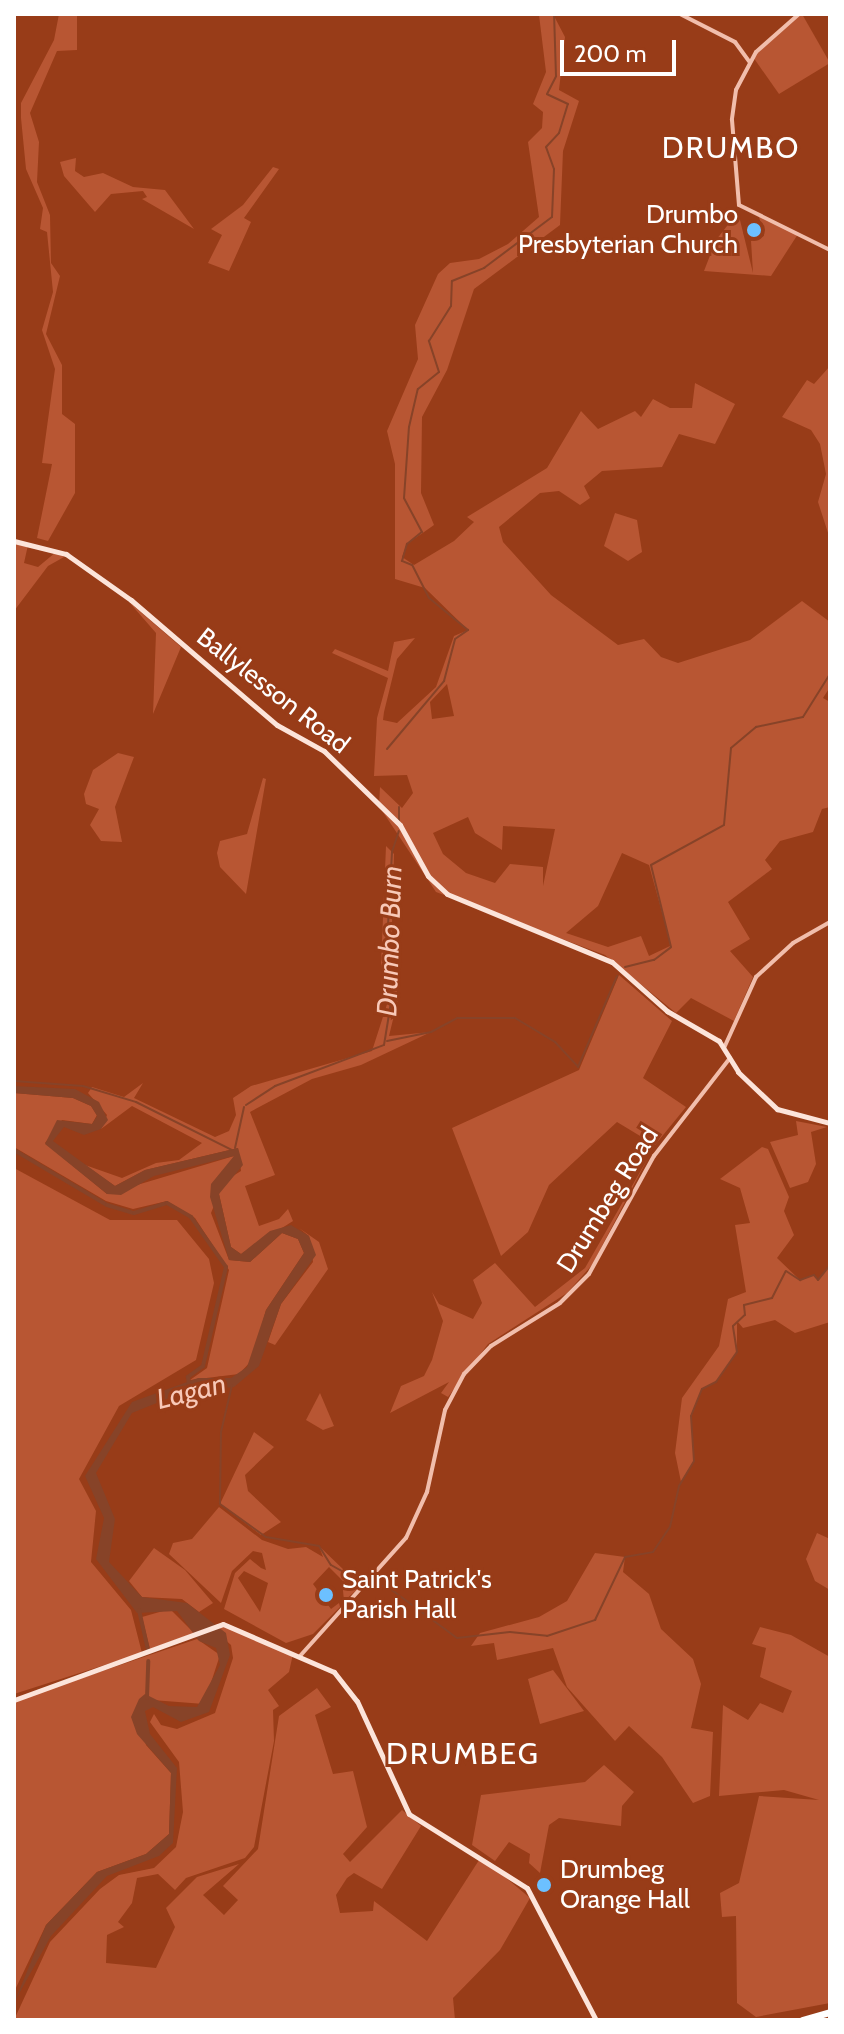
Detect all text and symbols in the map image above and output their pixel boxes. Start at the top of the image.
scale bar [564,24,680,74]
text: 200 m [574,39,647,68]
district label: DRUMBO [662,130,800,166]
place label: Drumbo Presbyterian Church [518,199,738,260]
marker: Drumbo Presbyterian Church [745,221,763,239]
street label: Ballylesson Road [190,622,356,760]
water label: Drumbo Burn [370,865,408,1017]
street label: Drumbeg Road [551,1121,665,1279]
water label: Lagan [153,1366,229,1416]
place label: Saint Patrick's Parish Hall [342,1564,492,1626]
marker: Saint Patrick's Parish Hall [317,1586,335,1604]
district label: DRUMBEG [386,1736,540,1772]
place label: Drumbeg Orange Hall [560,1854,690,1916]
marker: Drumbeg Orange Hall [535,1876,553,1894]

